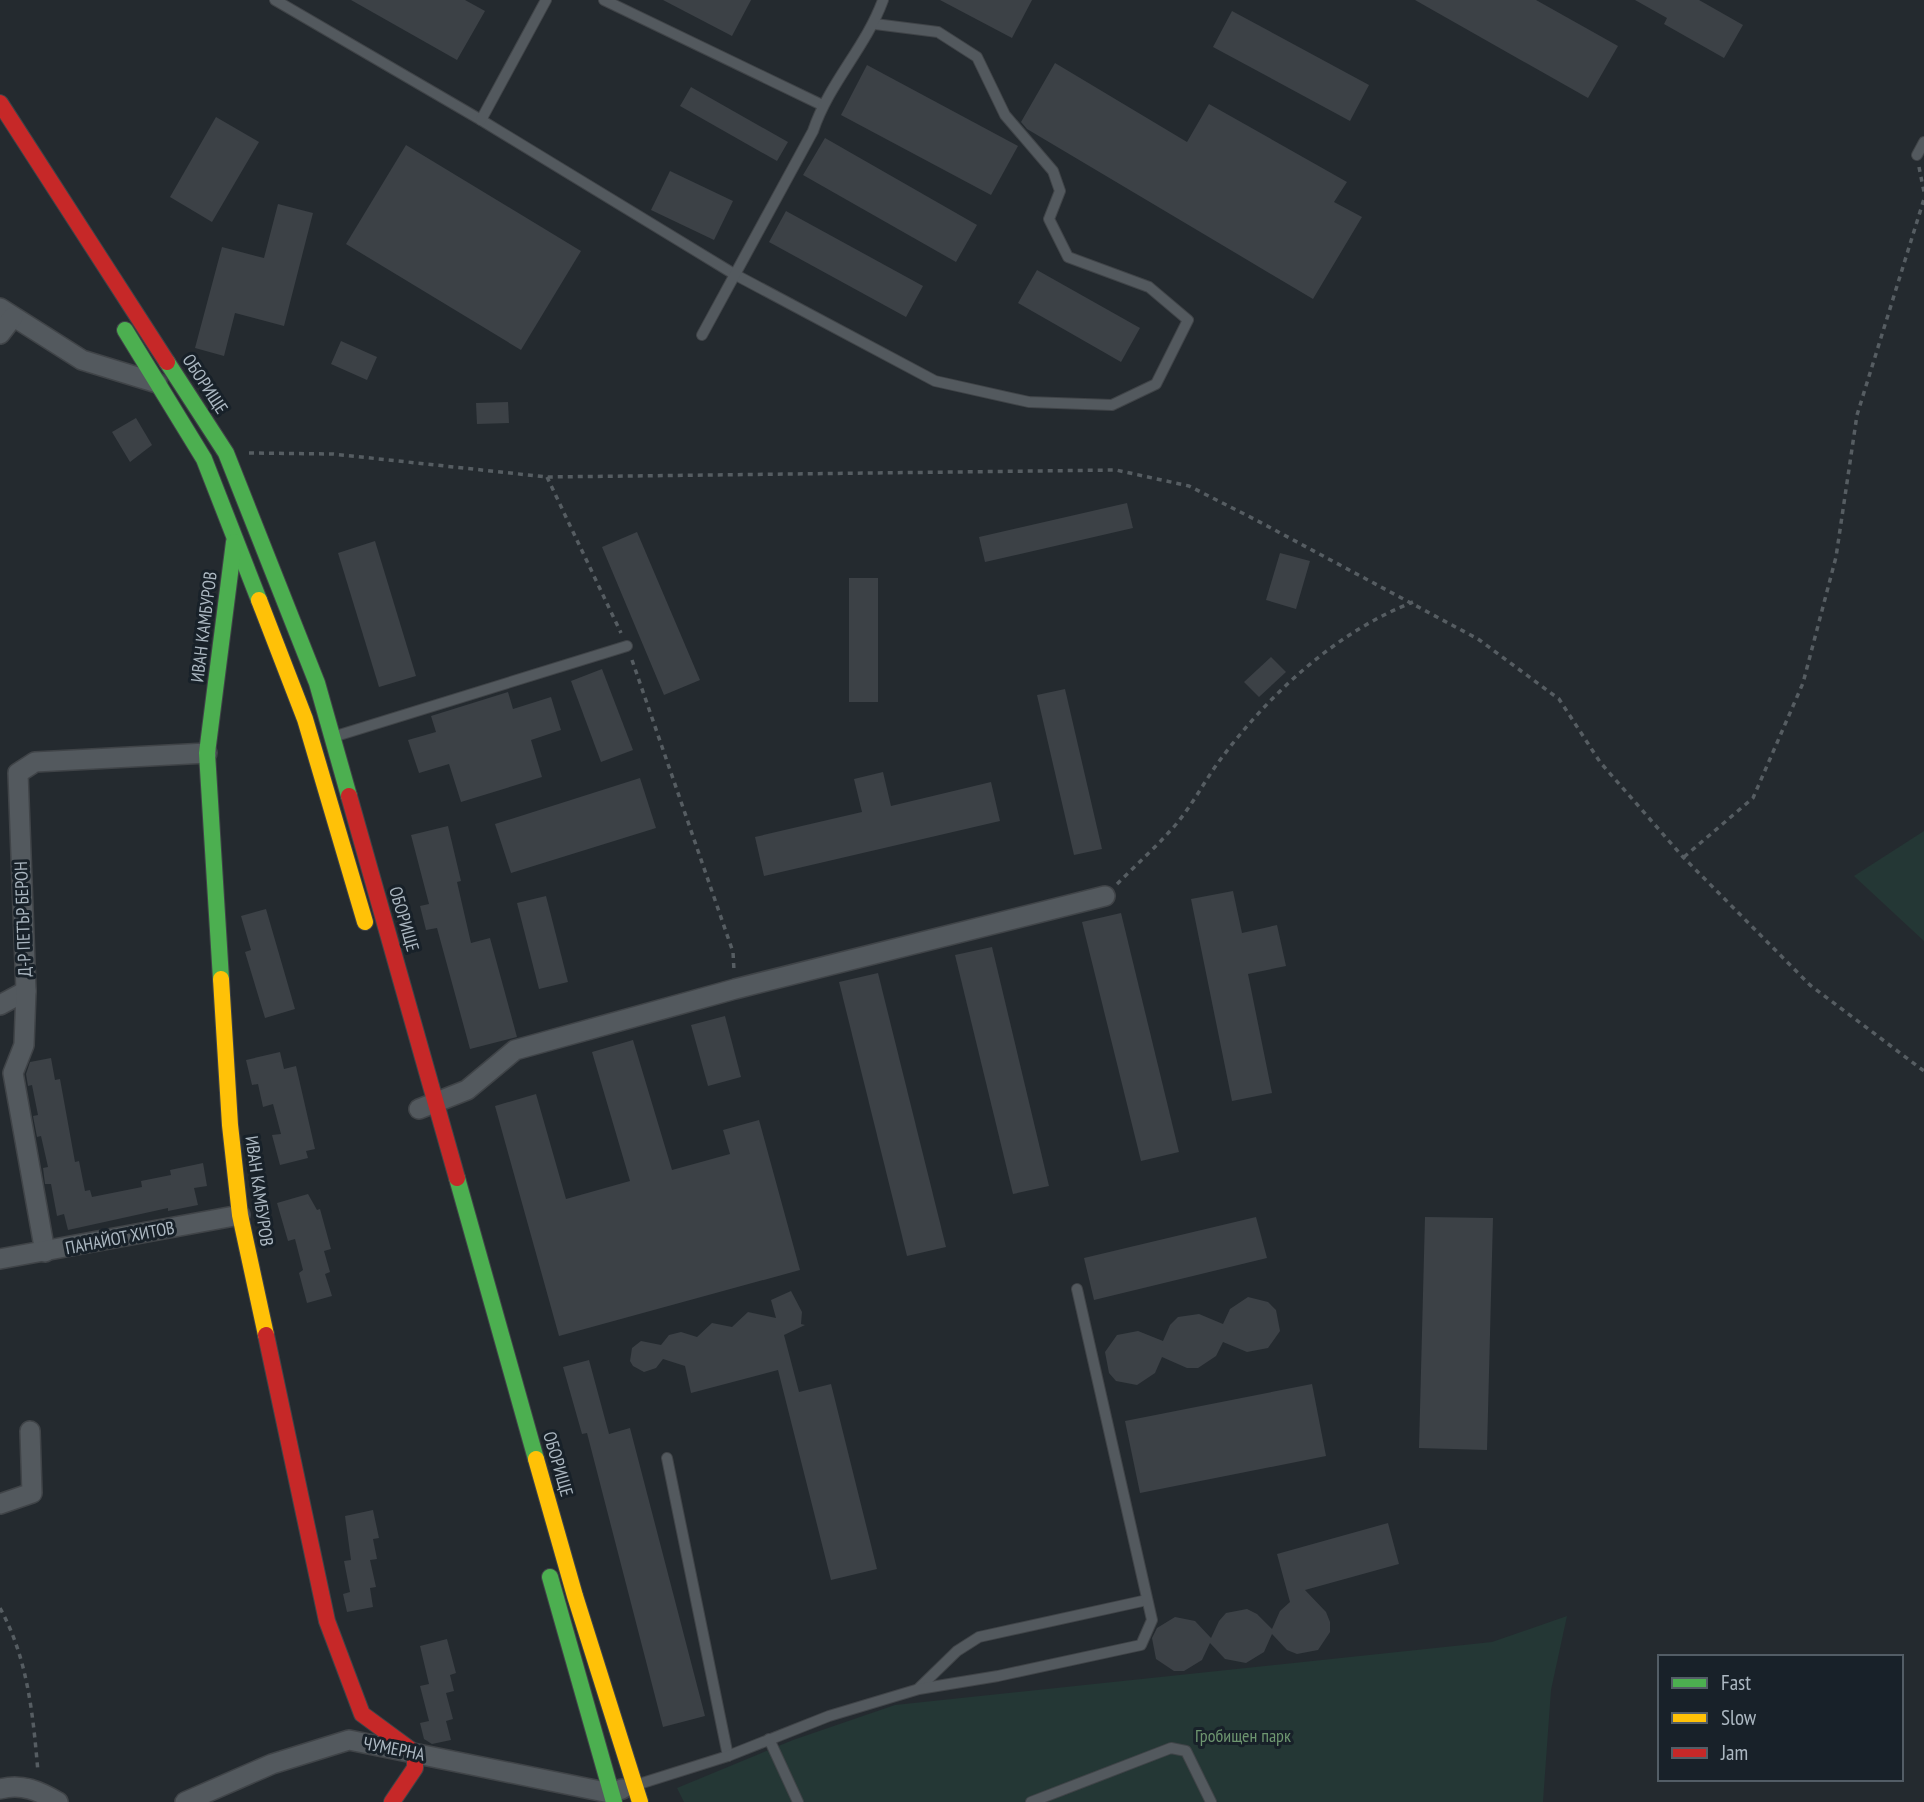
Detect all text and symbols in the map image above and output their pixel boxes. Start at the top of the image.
street label: ОБОРИЩЕ [178,350,233,418]
street label: ИВАН КАМБУРОВ [185,570,222,684]
street label: Д-Р ПЕТЪР БЕРОН [9,861,36,977]
street label: ОБОРИЩЕ [384,884,425,954]
street label: ИВАН КАМБУРОВ [240,1134,279,1248]
street label: ПАНАЙОТ ХИТОВ [63,1216,176,1259]
street label: ОБОРИЩЕ [538,1429,579,1499]
legend [1658,1655,1903,1781]
text: Fast [1721,1669,1751,1696]
text: Slow [1721,1704,1757,1731]
park label: Гробищен парк [1195,1724,1291,1747]
street label: ЧУМЕРНА [361,1731,427,1766]
text: Jam [1720,1739,1748,1766]

